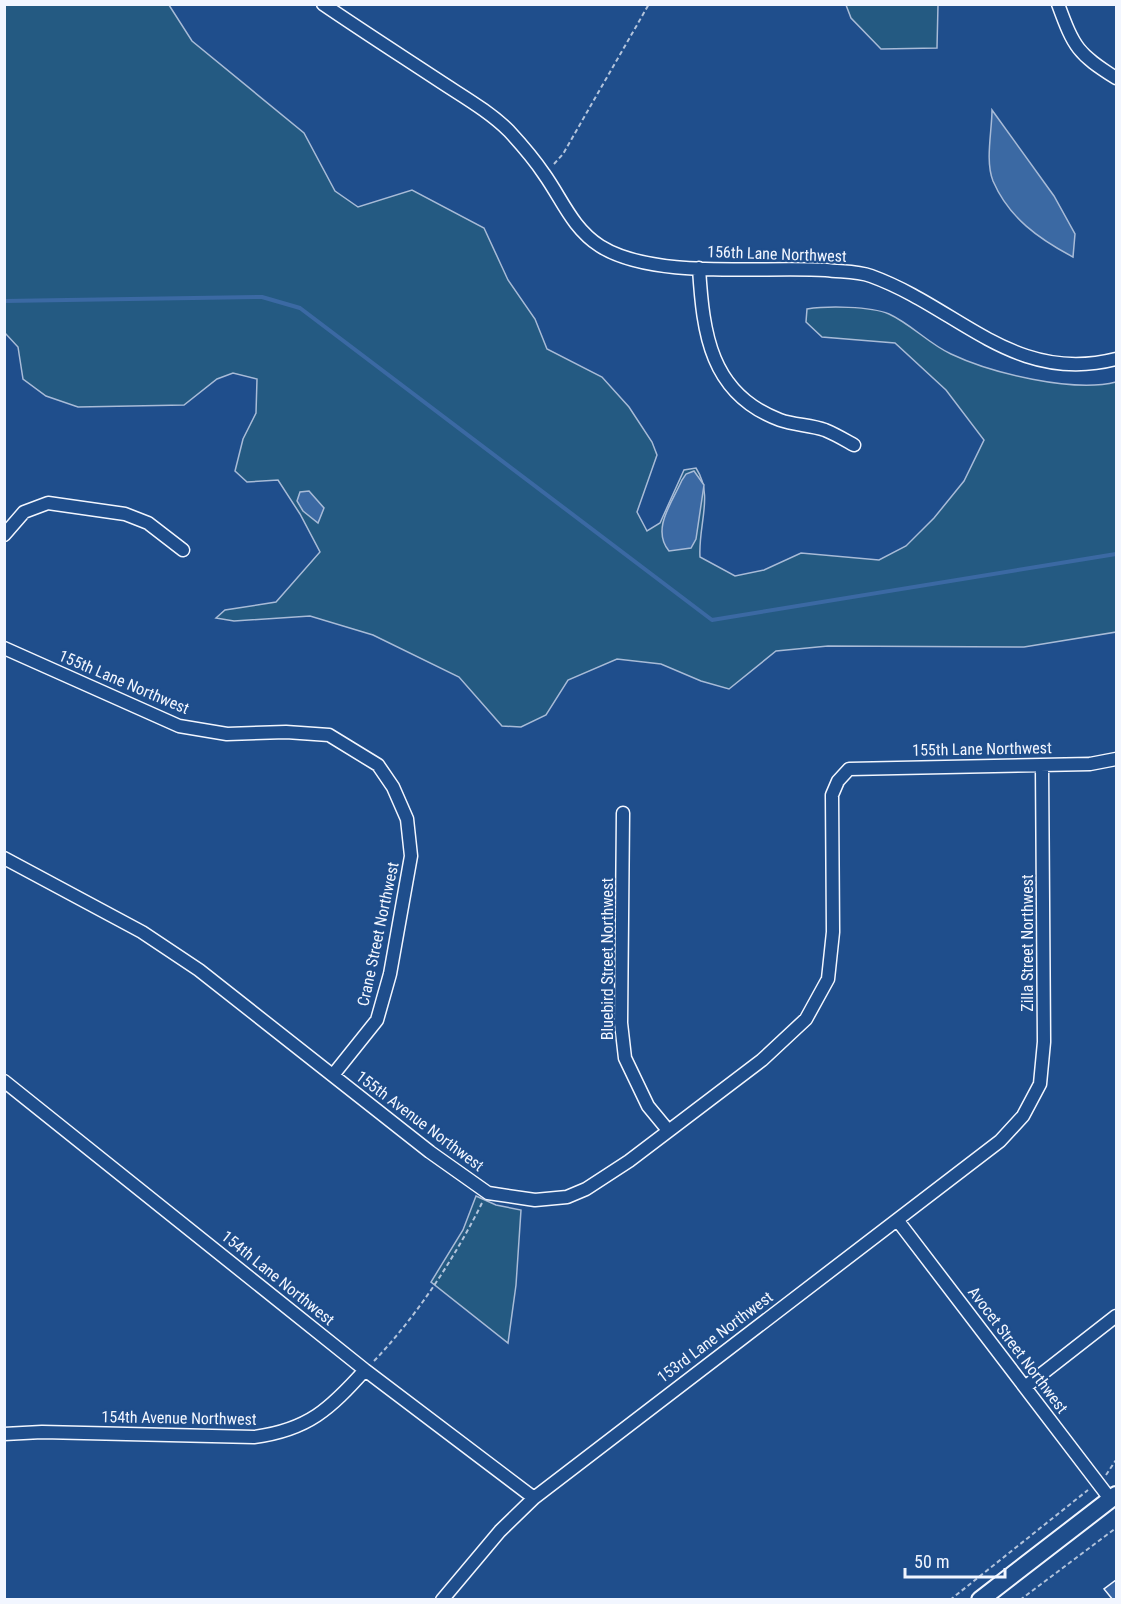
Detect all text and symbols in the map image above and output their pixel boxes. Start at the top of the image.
street label: 156th Lane Northwest [707,242,847,266]
street label: 155th Lane Northwest [56,646,192,718]
street label: 155th Lane Northwest [912,738,1052,760]
street label: Crane Street Northwest [353,860,403,1008]
street label: Zilla Street Northwest [1018,874,1037,1012]
street label: Bluebird Street Northwest [598,878,617,1040]
street label: 155th Avenue Northwest [352,1067,488,1175]
street label: 154th Lane Northwest [218,1227,338,1329]
street label: Avocet Street Northwest [964,1283,1072,1417]
street label: 153rd Lane Northwest [653,1287,777,1387]
street label: 154th Avenue Northwest [101,1407,257,1429]
scale bar [905,1541,1006,1579]
text: 50 m [914,1551,949,1572]

